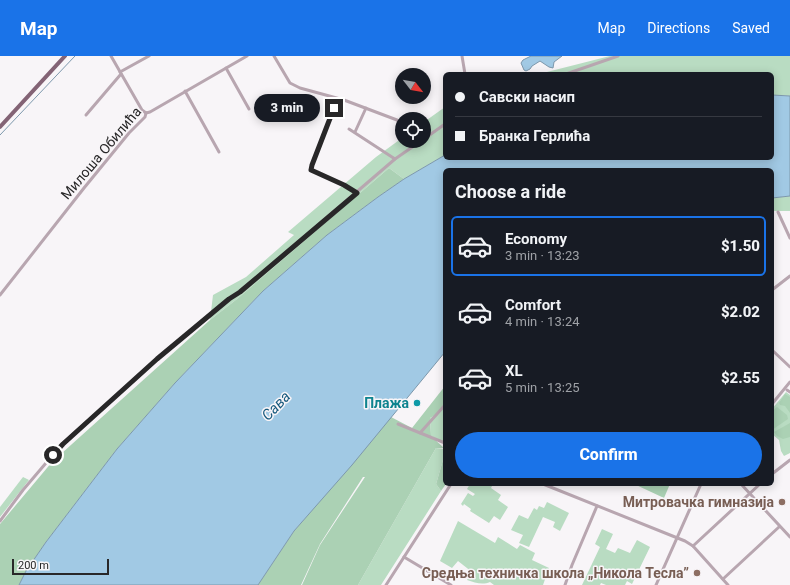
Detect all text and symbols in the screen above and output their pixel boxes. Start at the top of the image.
text: Map [20,17,58,40]
text: Map [598,20,625,36]
text: Directions [647,20,710,36]
text: Saved [732,20,770,36]
north arrow [395,68,431,104]
map controls [395,68,431,148]
text: Савски насип [479,88,575,106]
callout: 3 min [254,94,320,122]
route end [325,99,343,117]
text: 3 min [271,100,303,115]
street label: Милоша Обилића [58,103,144,203]
button: locate [395,112,431,148]
text: Бранка Герлића [479,127,590,145]
text: Choose a ride [455,181,566,202]
icon: car [457,228,493,264]
text: Economy [505,230,567,248]
text: $1.50 [721,237,760,255]
text: 3 min · 13:23 [505,248,580,263]
icon: car [457,294,493,330]
text: Comfort [505,296,561,314]
text: $2.02 [721,303,760,321]
text: 4 min · 13:24 [505,314,580,329]
icon: car [457,360,493,396]
text: XL [505,362,523,380]
text: $2.55 [721,369,760,387]
text: 5 min · 13:25 [505,380,580,395]
water label: Сава [258,388,294,424]
place label: Плажа [364,395,410,411]
marker: Плажа [412,398,422,408]
button: Confirm [455,432,762,478]
route start [44,446,62,464]
place label: Митровачка гимназија [623,494,775,510]
marker: Митровачка гимназија [777,497,787,507]
scale bar [12,557,109,576]
text: 200 m [18,559,49,572]
place label: Средња техничка школа „Никола Тесла” [422,565,689,581]
marker: Средња техничка школа „Никола Тесла” [692,568,702,578]

